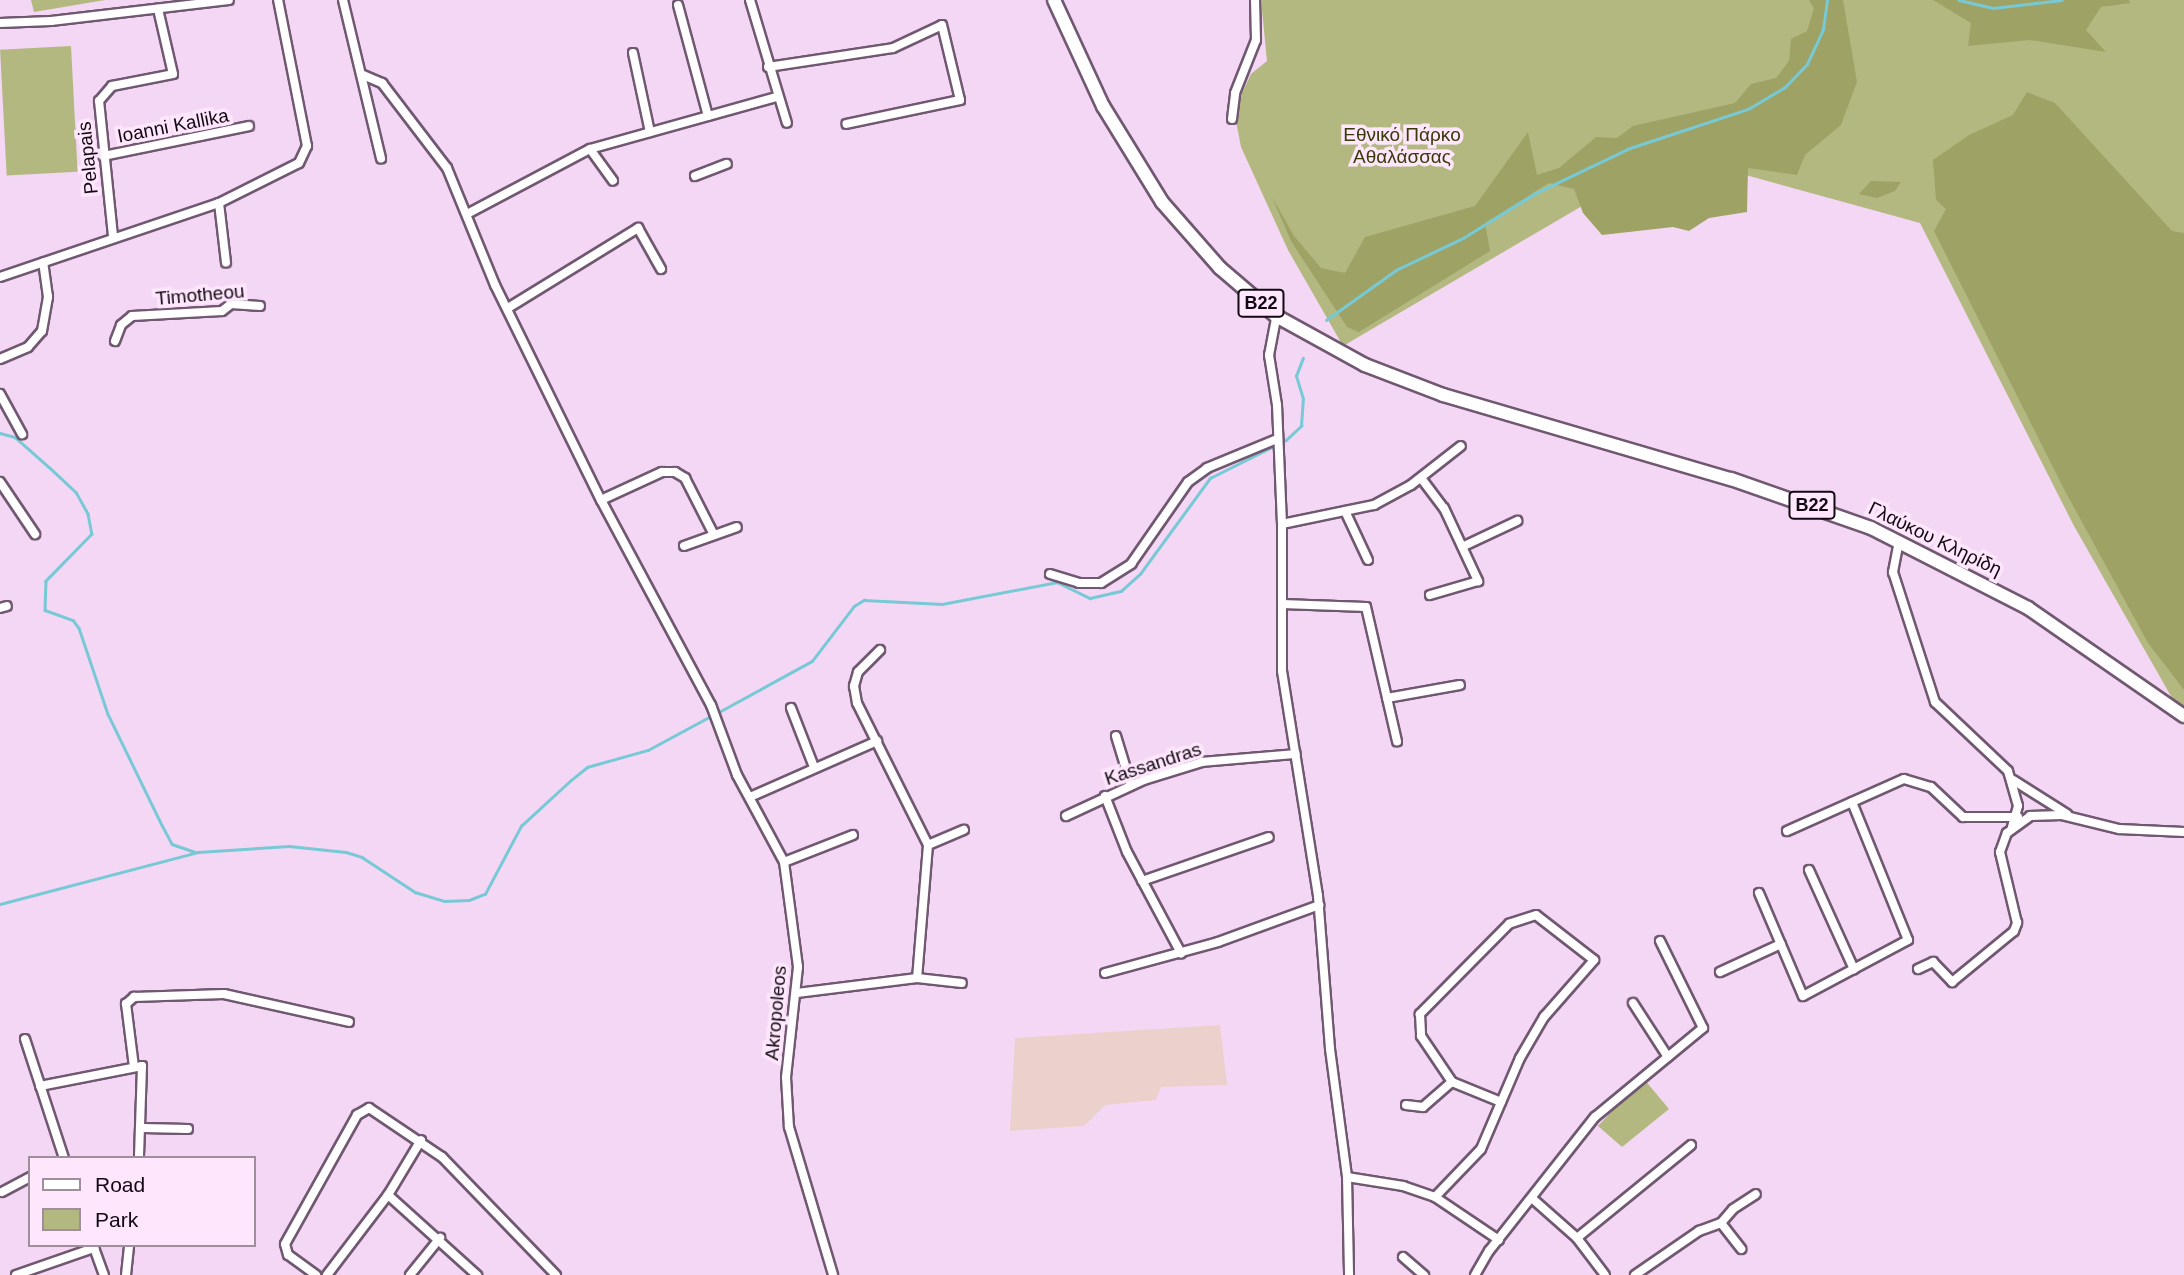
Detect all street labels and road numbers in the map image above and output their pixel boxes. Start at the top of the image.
street label: Ioanni Kallika [115,104,231,148]
street label: Pelapais [73,121,103,195]
street label: Timotheou [155,280,245,310]
road number: B22 [1236,288,1286,318]
road number: B22 [1787,490,1836,520]
street label: Γλαύκου Κληρίδη [1865,497,2005,581]
street label: Kassandras [1102,738,1204,790]
street label: Akropoleos [761,965,791,1061]

